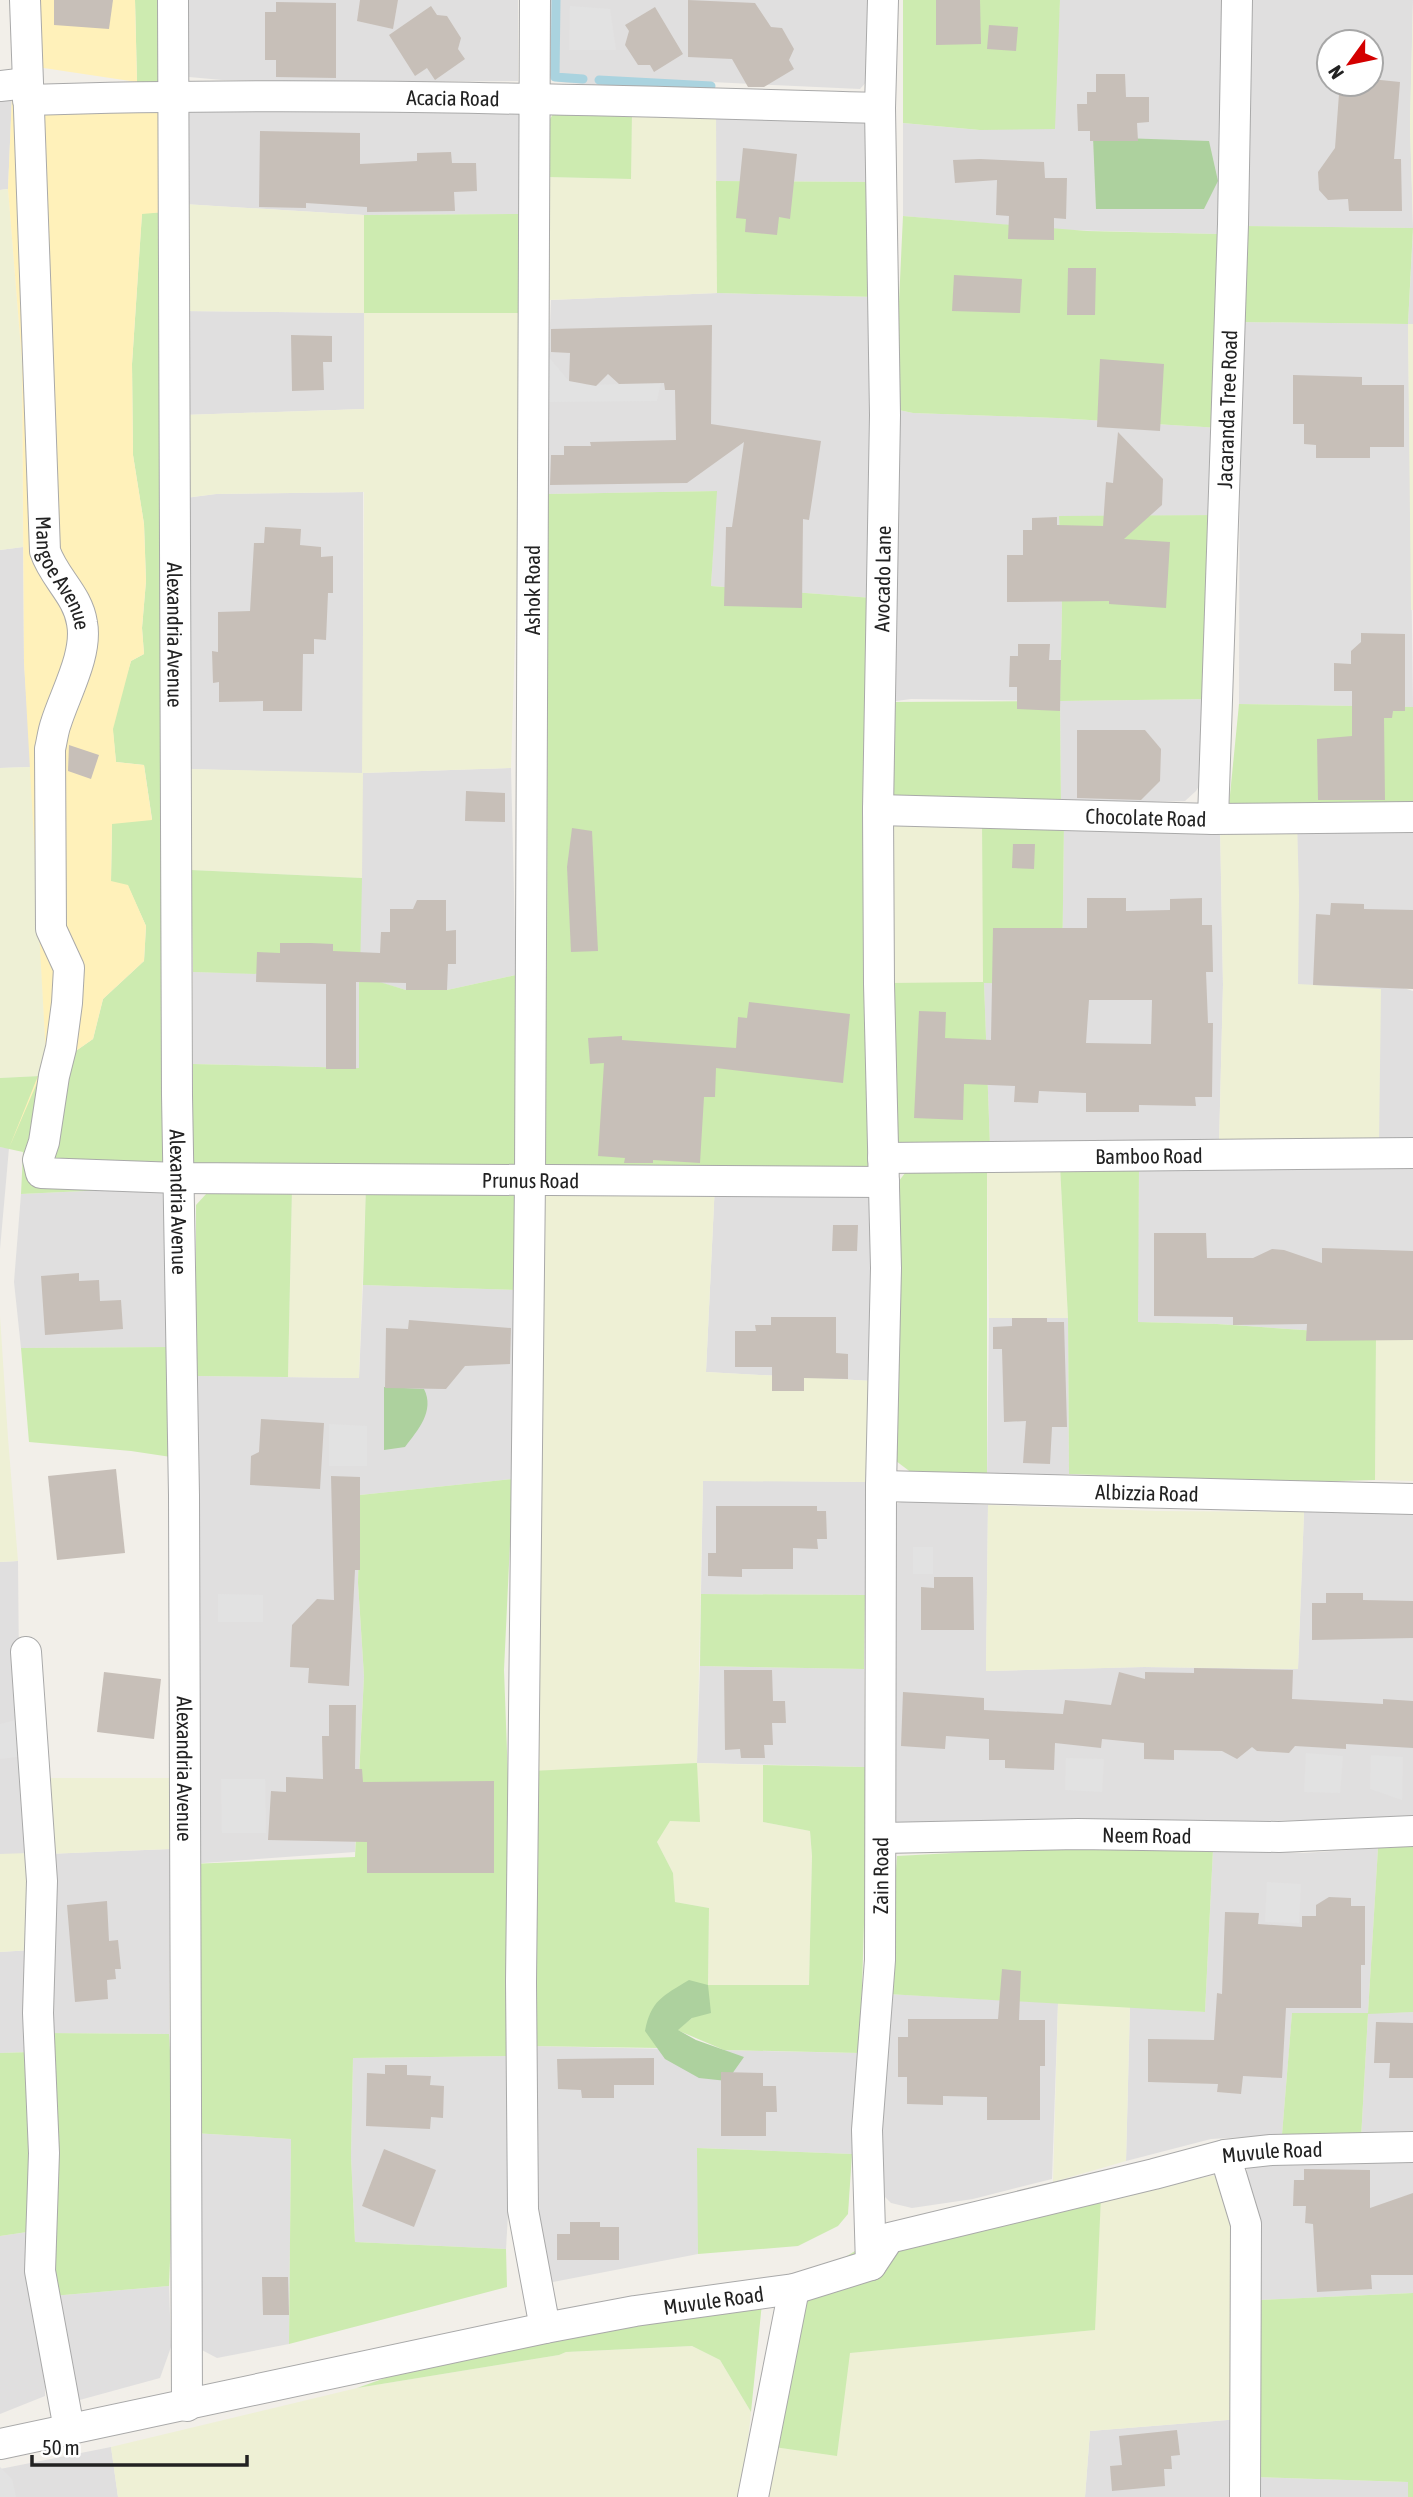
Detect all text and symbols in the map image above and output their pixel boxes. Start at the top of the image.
north arrow [1315,28,1385,98]
text: N [1323,62,1348,83]
street label: Acacia Road [406,85,500,110]
street label: Jacaranda Tree Road [1212,330,1241,489]
street label: Mangoe Avenue [32,516,95,631]
street label: Avocado Lane [869,525,895,632]
street label: Ashok Road [520,545,544,635]
street label: Alexandria Avenue [163,562,188,708]
street label: Chocolate Road [1085,804,1207,831]
street label: Alexandria Avenue [166,1129,192,1275]
street label: Bamboo Road [1095,1143,1203,1168]
street label: Prunus Road [482,1168,579,1192]
street label: Albizzia Road [1095,1479,1199,1506]
street label: Alexandria Avenue [173,1696,197,1842]
street label: Neem Road [1102,1822,1192,1848]
street label: Zain Road [868,1837,892,1914]
street label: Muvule Road [1221,2137,1323,2167]
street label: Muvule Road [662,2281,765,2319]
scale bar [32,2424,247,2468]
text: 50 m [42,2435,80,2459]

